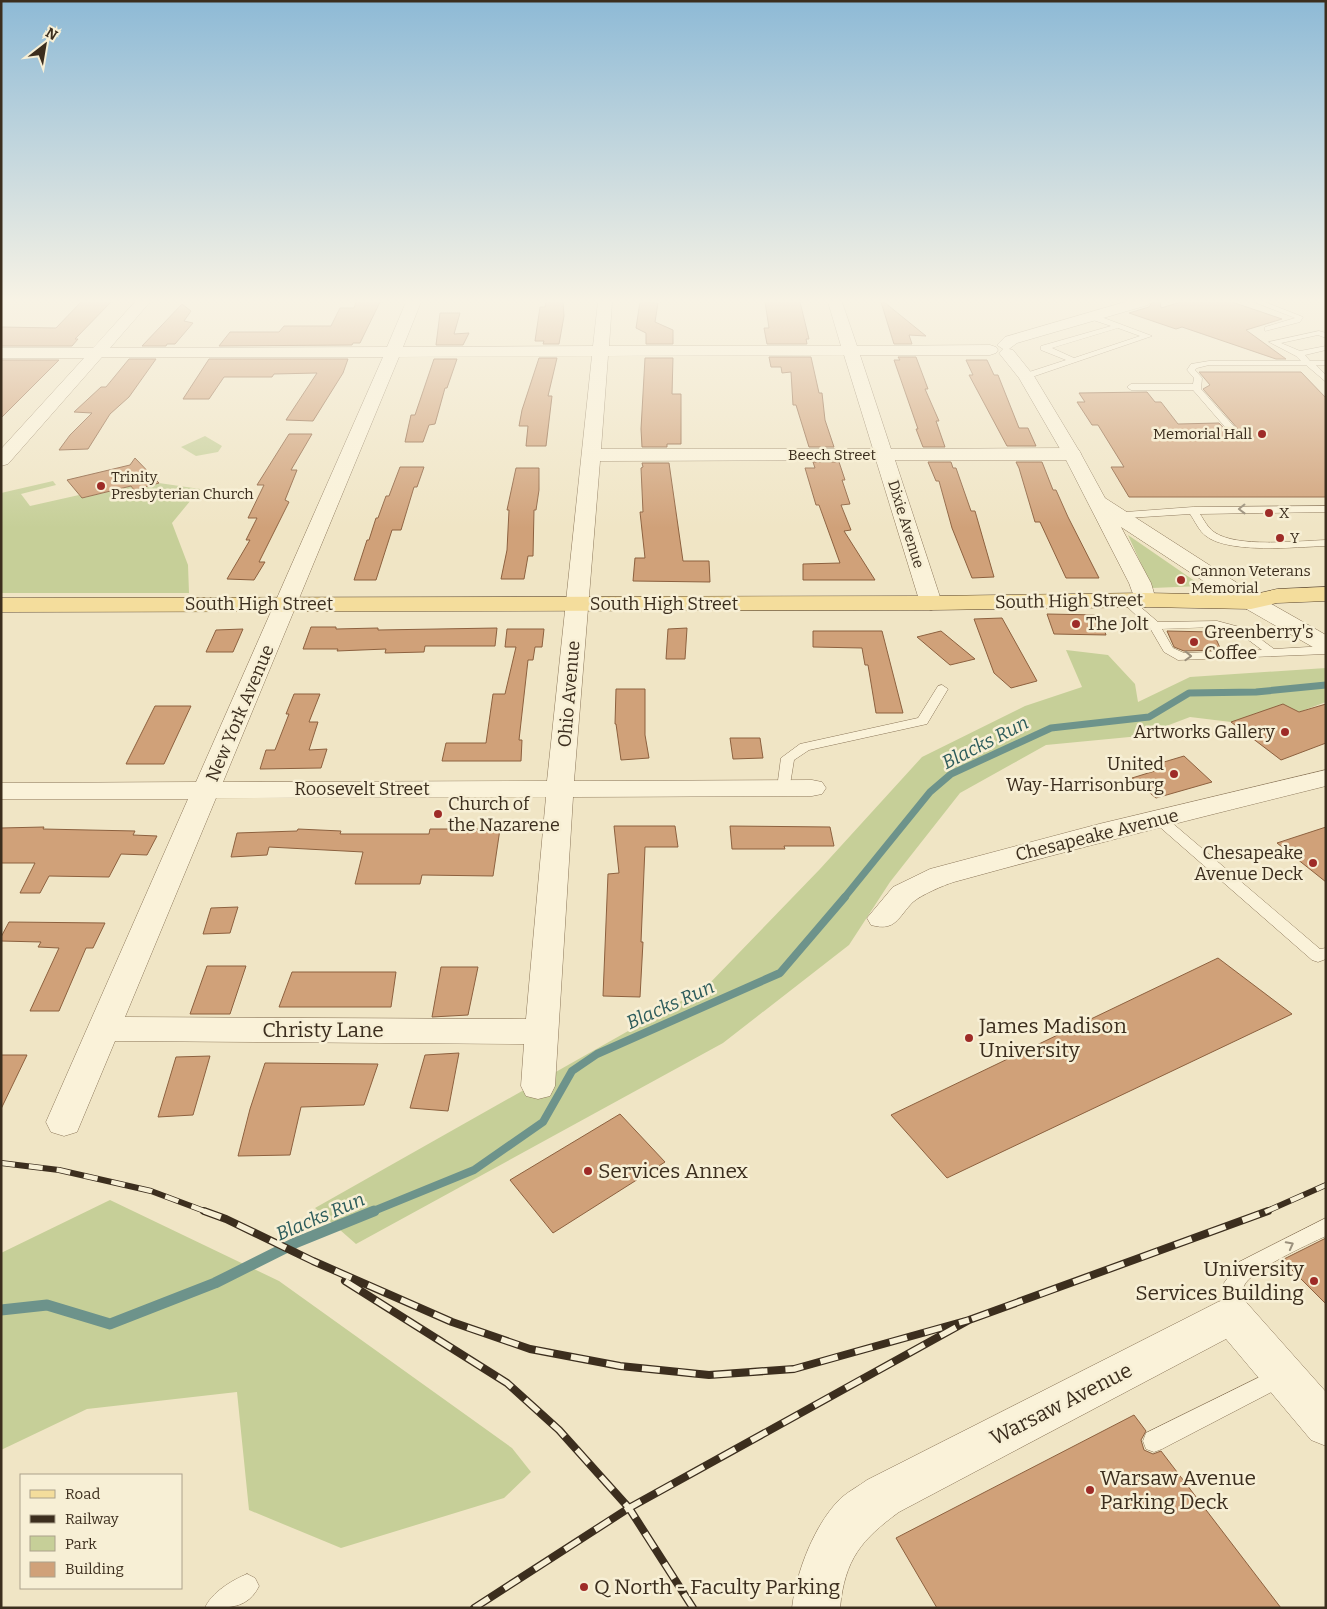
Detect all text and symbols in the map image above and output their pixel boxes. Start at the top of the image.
north arrow [20,20,70,70]
text: N [42,24,61,44]
place label: Memorial Hall [1153,425,1252,443]
marker: Memorial Hall [1256,428,1268,440]
street label: Beech Street [788,446,877,464]
place label: Trinity Presbyterian Church [111,468,254,503]
street label: Dixie Avenue [884,478,928,570]
marker: Trinity Presbyterian Church [95,480,107,492]
one-way arrow [1238,504,1246,515]
place label: X [1279,504,1290,522]
marker: X [1263,507,1275,519]
place label: Y [1290,529,1300,547]
marker: Y [1274,532,1286,544]
place label: Cannon Veterans Memorial [1191,562,1311,597]
marker: Cannon Veterans Memorial [1175,574,1187,586]
street label: South High Street [995,589,1144,613]
street label: South High Street [185,593,334,615]
street label: South High Street [590,593,739,615]
place label: The Jolt [1086,613,1149,635]
marker: The Jolt [1070,618,1082,630]
place label: Greenberry's Coffee [1204,621,1314,664]
marker: Greenberry's Coffee [1188,636,1200,648]
street label: Ohio Avenue [553,640,585,748]
street label: New York Avenue [201,641,279,785]
one-way arrow [1184,651,1192,661]
water label: Blacks Run [938,711,1032,774]
place label: Artworks Gallery [1134,721,1275,743]
marker: Artworks Gallery [1279,726,1291,738]
place label: United Way-Harrisonburg [1006,753,1164,796]
marker: United Way-Harrisonburg [1168,768,1180,780]
street label: Roosevelt Street [294,778,430,800]
place label: Church of the Nazarene [448,793,560,836]
street label: Chesapeake Avenue [1013,804,1181,866]
marker: Church of the Nazarene [432,808,444,820]
place label: Chesapeake Avenue Deck [1194,842,1304,885]
marker: Chesapeake Avenue Deck [1307,857,1319,869]
water label: Blacks Run [623,975,718,1034]
place label: James Madison University [978,1013,1127,1063]
street label: Christy Lane [262,1017,384,1043]
marker: James Madison University [963,1032,975,1044]
place label: Services Annex [598,1158,748,1184]
marker: Services Annex [582,1165,594,1177]
water label: Blacks Run [272,1188,368,1245]
one-way arrow [1285,1241,1294,1251]
place label: University Services Building [1135,1256,1305,1306]
marker: University Services Building [1308,1275,1320,1287]
street label: Warsaw Avenue [986,1357,1136,1451]
place label: Warsaw Avenue Parking Deck [1100,1465,1256,1515]
legend [20,1474,182,1589]
marker: Warsaw Avenue Parking Deck [1084,1484,1096,1496]
text: Road [65,1485,100,1503]
text: Railway [65,1510,119,1528]
text: Park [65,1535,97,1553]
text: Building [65,1560,124,1578]
place label: Q North - Faculty Parking [594,1574,840,1600]
marker: Q North - Faculty Parking [578,1581,590,1593]

